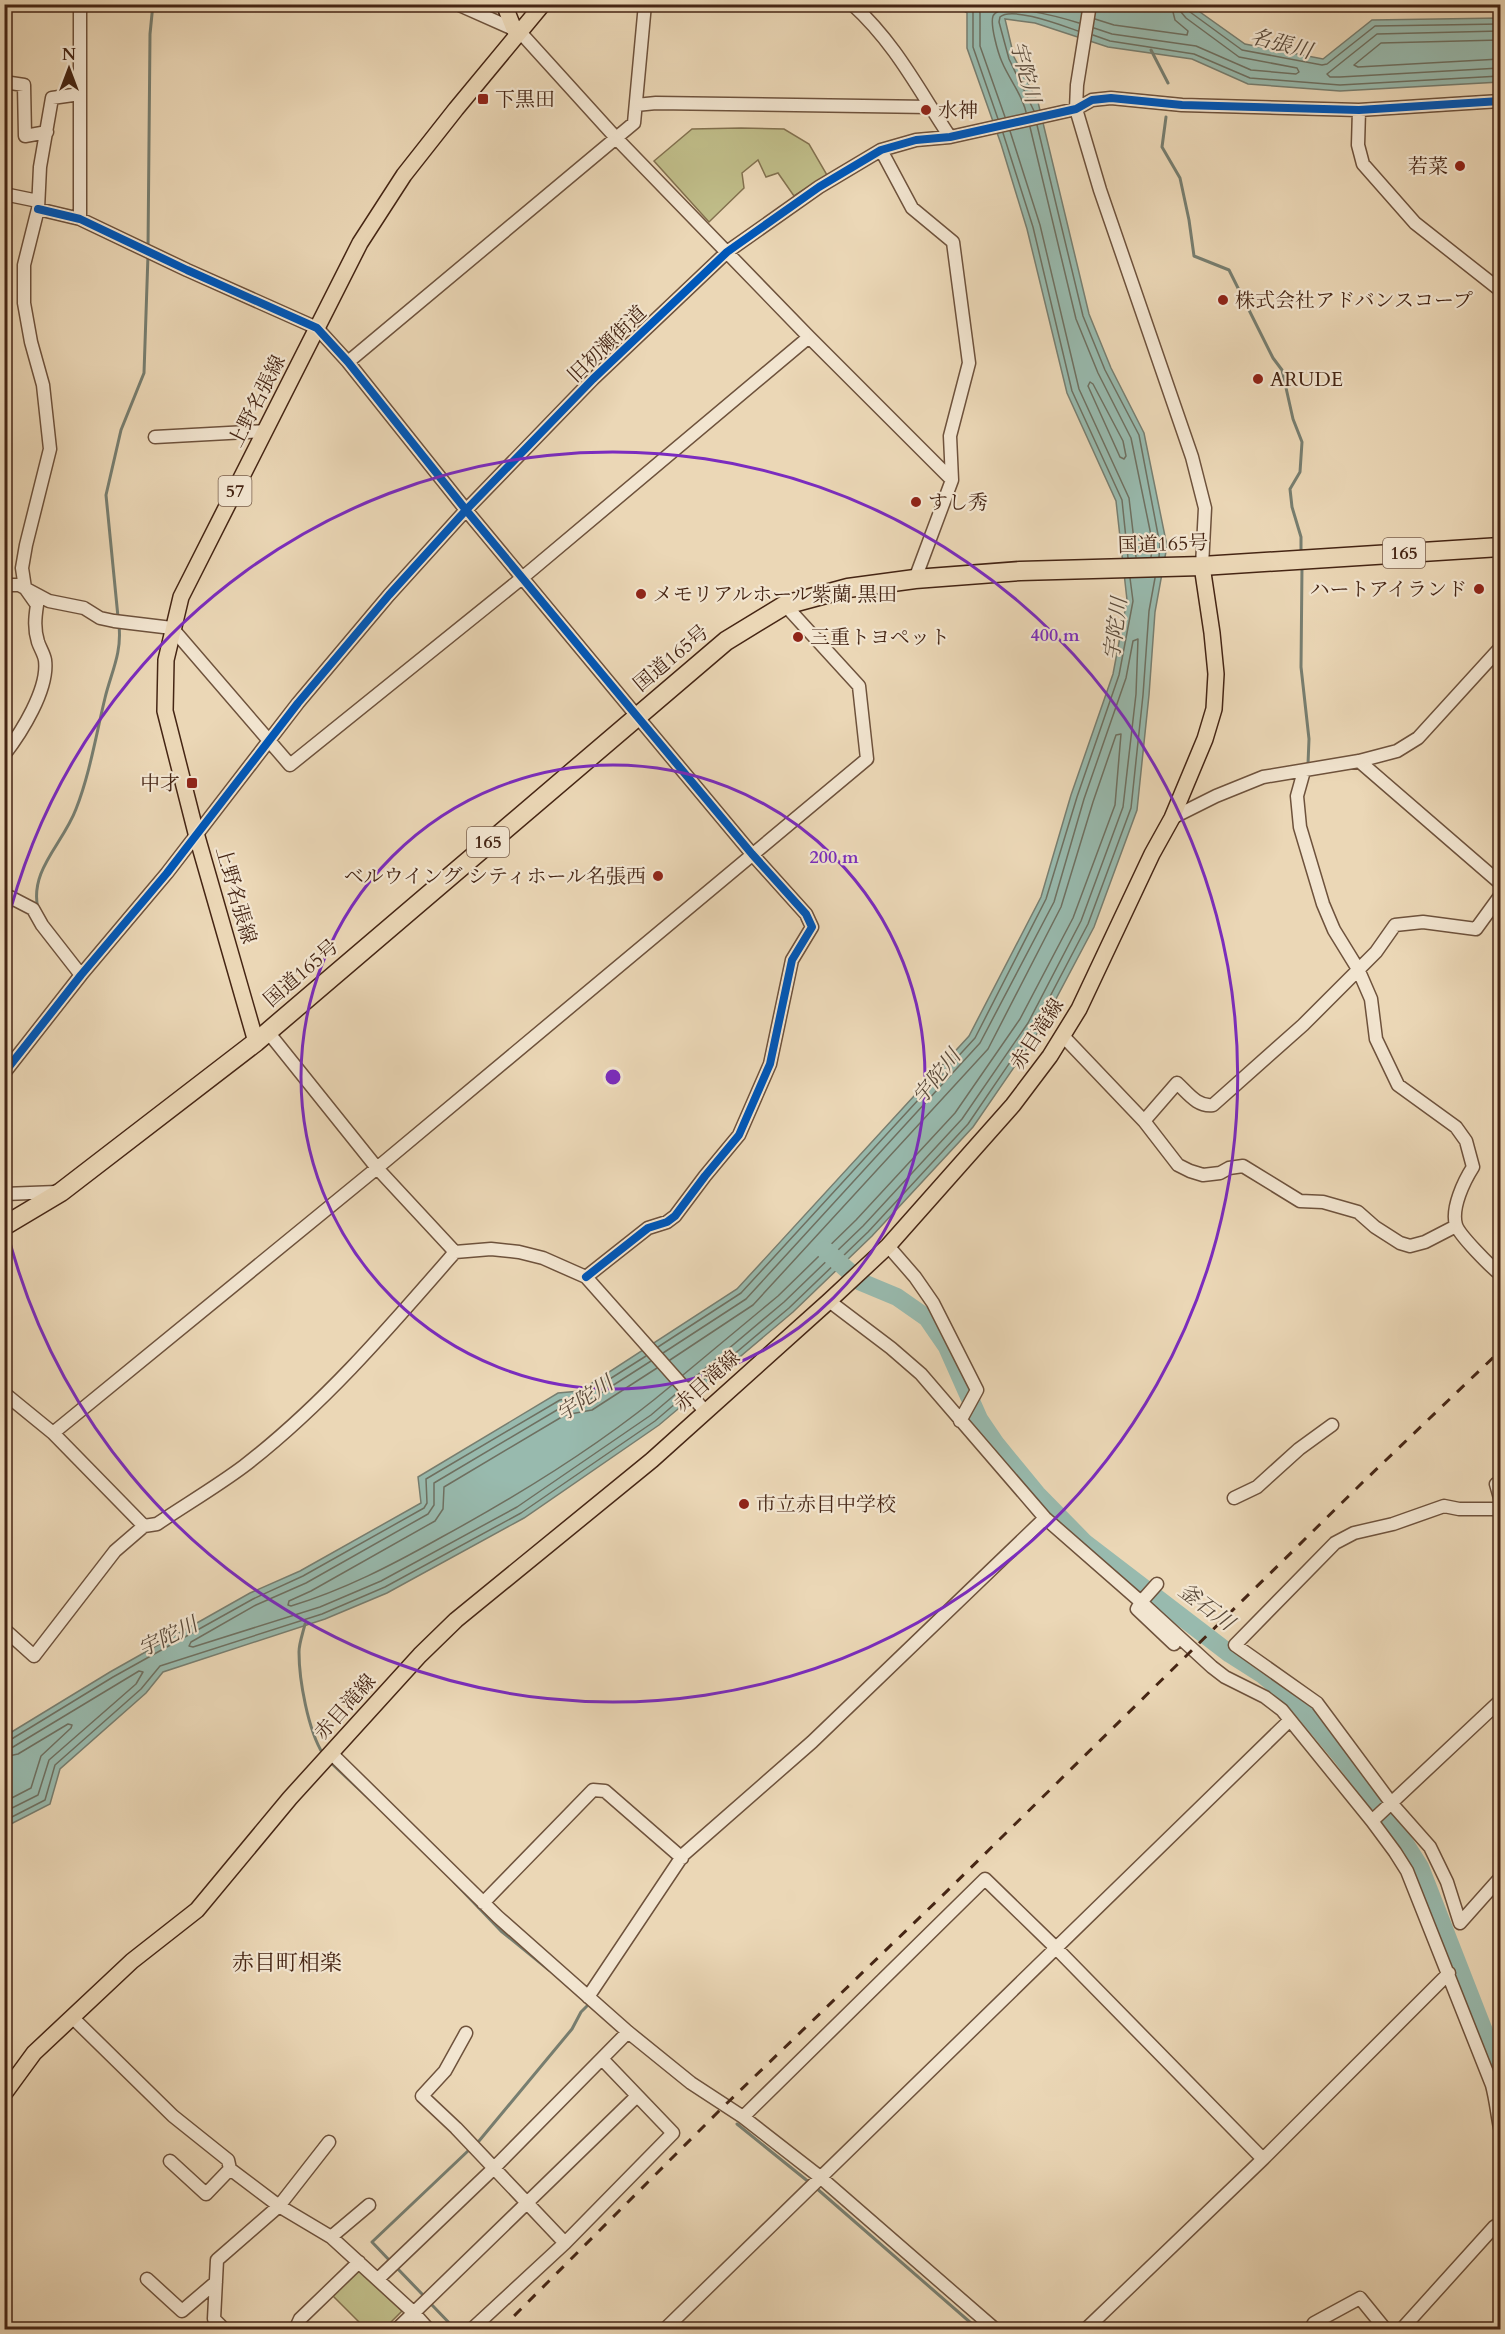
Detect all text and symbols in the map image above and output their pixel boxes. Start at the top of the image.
water label: 名張川 [1247,22,1317,67]
water label: 宇陀川 [1003,38,1048,108]
north arrow [39,39,99,99]
text: N [62,44,76,66]
place label: 下黒田 [495,86,555,113]
marker: 下黒田 [476,92,490,106]
place label: 水神 [938,97,978,124]
marker: 水神 [919,103,933,117]
place label: 若菜 [1408,153,1448,180]
marker: 若菜 [1453,159,1467,173]
place label: 株式会社アドバンスコープ [1235,287,1473,314]
marker: 株式会社アドバンスコープ [1216,293,1230,307]
street label: 旧初瀬街道 [562,300,652,388]
street label: 上野名張線 [222,350,292,452]
place label: ARUDE [1270,366,1343,393]
marker: ARUDE [1251,372,1265,386]
road number: 57 [218,476,252,506]
place label: すし秀 [928,489,988,516]
marker: すし秀 [909,495,923,509]
street label: 国道165号 [1117,529,1209,559]
road number: 165 [1383,538,1425,568]
place label: ハートアイランド [1309,576,1467,603]
place label: メモリアルホール紫蘭 黒田 [653,581,897,608]
marker: ハートアイランド [1472,582,1486,596]
marker: メモリアルホール紫蘭 黒田 [634,587,648,601]
water label: 宇陀川 [1098,594,1134,662]
street label: 国道165号 [628,618,714,698]
text: 400 m [1030,623,1080,648]
place label: 三重トヨペット [810,624,950,651]
marker: 三重トヨペット [791,630,805,644]
place label: 中才 [140,770,180,797]
marker: 中才 [185,776,199,790]
road number: 165 [467,827,509,857]
street label: 上野名張線 [209,843,263,947]
text: 200 m [809,845,859,870]
place label: ベルウイング シティホール名張西 [344,863,646,890]
marker: ベルウイング シティホール名張西 [651,869,665,883]
street label: 国道165号 [258,933,344,1013]
street label: 赤目滝線 [1004,993,1070,1075]
water label: 宇陀川 [906,1042,969,1111]
centre of rings [603,1067,623,1087]
street label: 赤目滝線 [668,1344,746,1418]
water label: 宇陀川 [551,1368,621,1429]
place label: 市立赤目中学校 [756,1491,896,1518]
marker: 市立赤目中学校 [737,1497,751,1511]
water label: 釜石川 [1172,1576,1241,1639]
water label: 宇陀川 [133,1609,204,1664]
street label: 赤目滝線 [308,1668,382,1746]
district label: 赤目町相楽 [232,1948,342,1978]

